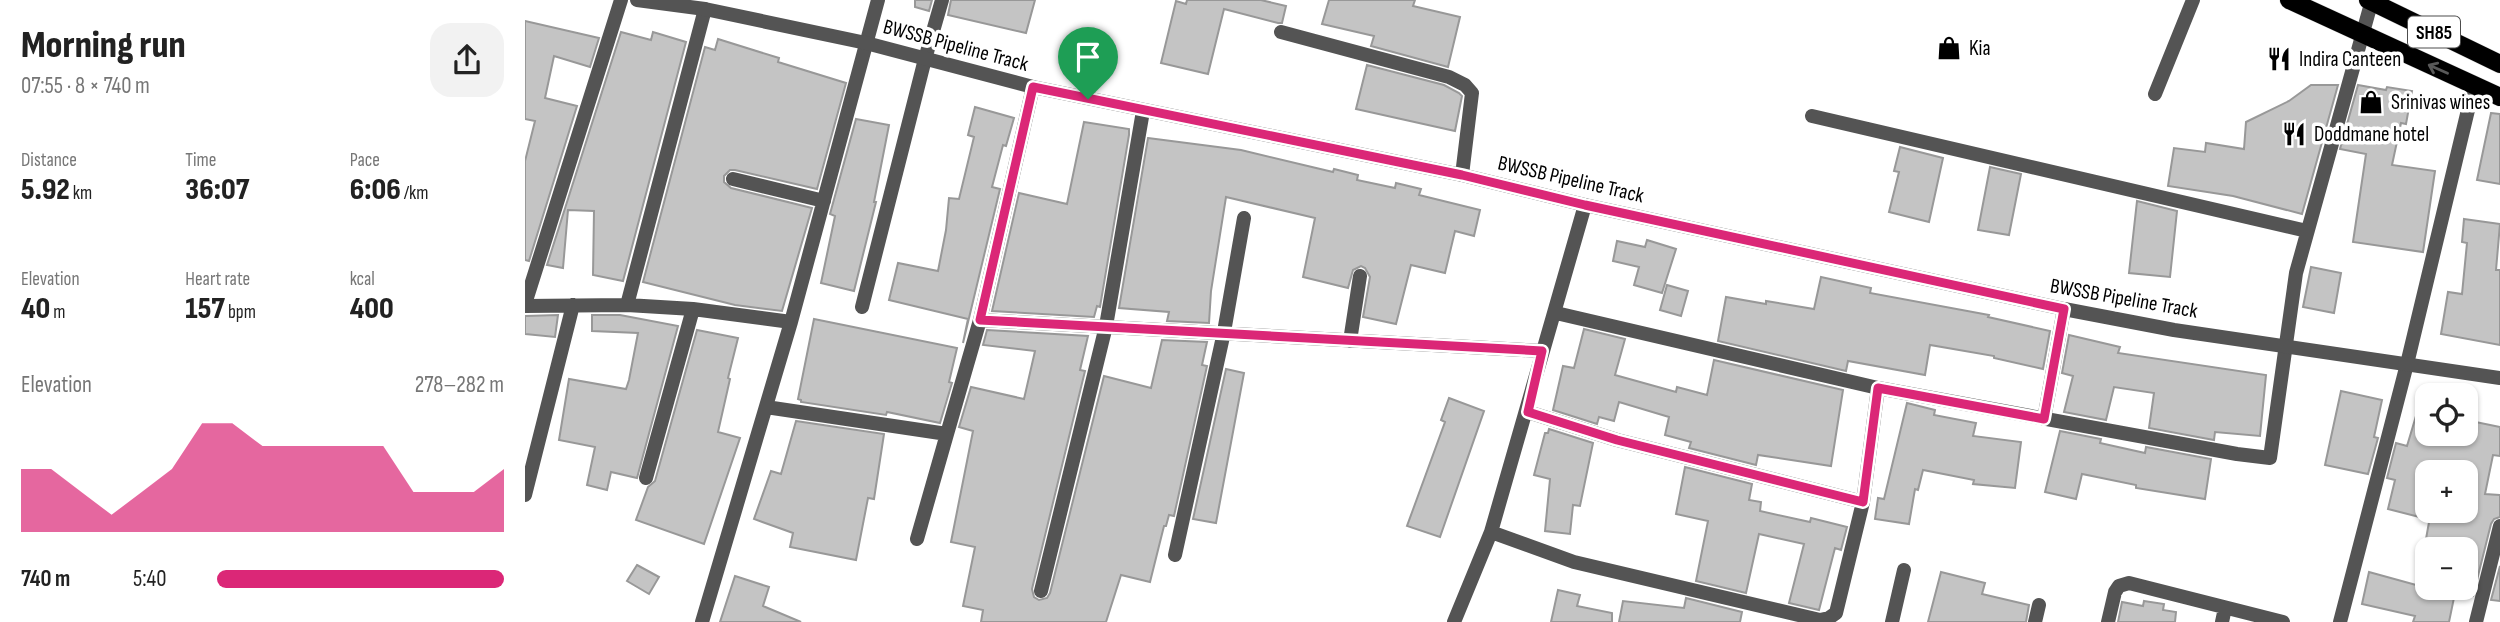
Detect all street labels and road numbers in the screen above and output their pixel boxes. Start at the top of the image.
street label: BWSSB Pipeline Track [881,14,1031,77]
road number: SH85 [2408,16,2460,48]
street label: BWSSB Pipeline Track [1495,151,1646,208]
street label: BWSSB Pipeline Track [2048,273,2200,324]

